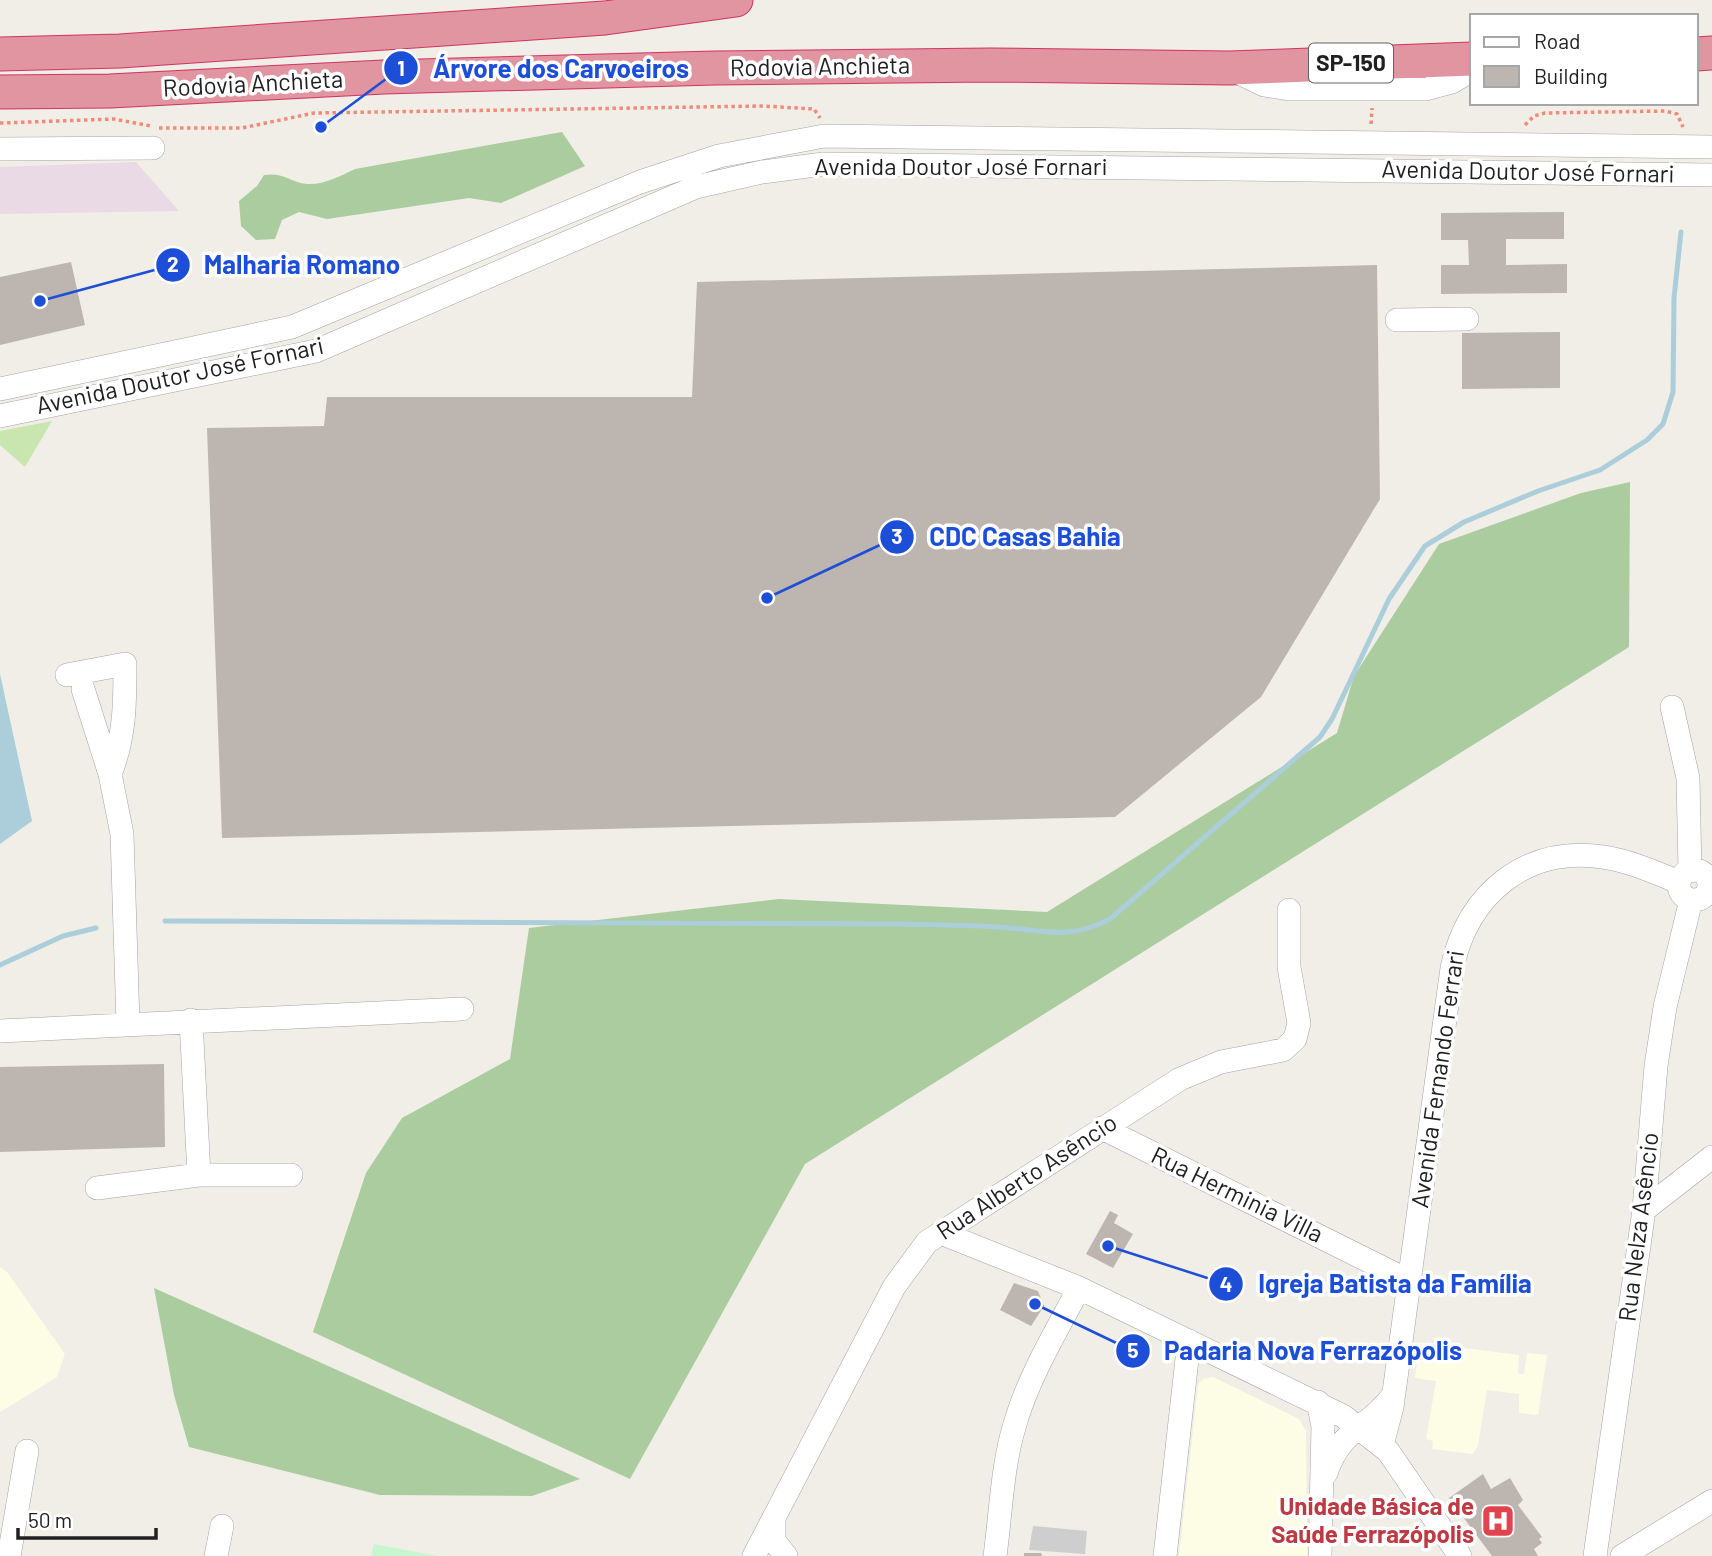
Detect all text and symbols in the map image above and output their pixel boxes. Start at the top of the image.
legend [1470,14,1698,105]
text: Road [1534,28,1580,53]
road number: SP-150 [1309,44,1393,82]
callout: Árvore dos Carvoeiros [384,45,703,92]
street label: Rodovia Anchieta [729,49,910,82]
text: Árvore dos Carvoeiros [433,52,689,83]
text: 1 [397,55,405,80]
street label: Rodovia Anchieta [162,63,344,102]
text: Building [1534,63,1608,88]
street label: Avenida Doutor José Fornari [814,151,1108,180]
street label: Avenida Doutor José Fornari [1381,153,1675,188]
callout: Malharia Romano [155,241,415,288]
text: Malharia Romano [204,248,400,279]
text: 2 [167,251,179,276]
street label: Avenida Doutor José Fornari [33,330,326,419]
callout: CDC Casas Bahia [880,514,1135,561]
text: CDC Casas Bahia [929,520,1121,551]
text: 3 [891,523,903,548]
street label: Avenida Fernando Ferrari [1404,948,1469,1210]
street label: Rua Alberto Asêncio [931,1107,1122,1245]
street label: Rua Nelza Asêncio [1612,1131,1663,1323]
street label: Rua Herminia Villa [1147,1140,1328,1248]
callout: Igreja Batista da Família [1209,1261,1546,1308]
text: Igreja Batista da Família [1258,1267,1532,1298]
text: 4 [1220,1271,1232,1296]
callout: Padaria Nova Ferrazópolis [1115,1328,1476,1375]
text: Padaria Nova Ferrazópolis [1164,1334,1462,1365]
text: 5 [1127,1337,1139,1362]
place label: Unidade Básica de Saúde Ferrazópolis [1271,1491,1474,1548]
scale bar [18,1496,156,1540]
hospital icon: Unidade Básica de Saúde Ferrazópolis [1479,1502,1517,1540]
text: 50 m [28,1507,72,1532]

